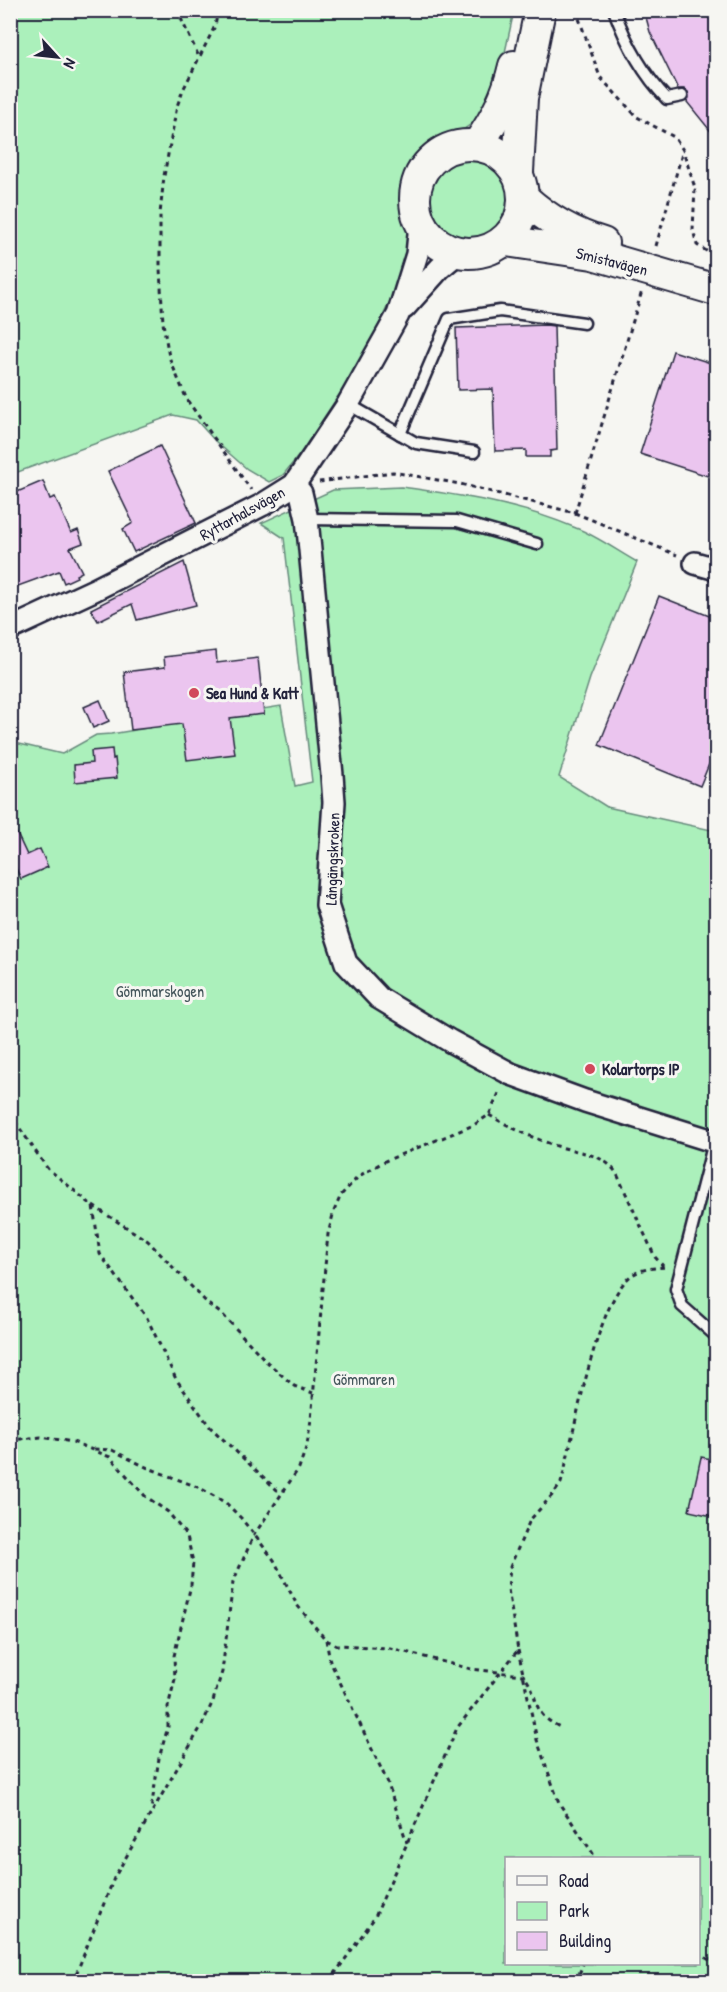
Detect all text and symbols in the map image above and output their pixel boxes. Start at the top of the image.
north arrow [27,27,87,87]
text: N [58,55,82,73]
street label: Smistavägen [574,241,650,281]
street label: Ryttarhalsvägen [195,481,289,545]
place label: Sea Hund & Katt [206,682,299,704]
marker: Sea Hund & Katt [187,686,201,700]
street label: Långängskroken [319,812,345,906]
park label: Gömmarskogen [116,980,204,1002]
place label: Kolartorps IP [602,1058,680,1081]
marker: Kolartorps IP [583,1062,597,1076]
park label: Gömmaren [333,1368,395,1390]
legend [505,1857,700,1965]
text: Road [559,1868,589,1893]
text: Park [559,1898,590,1923]
text: Building [559,1928,611,1953]

